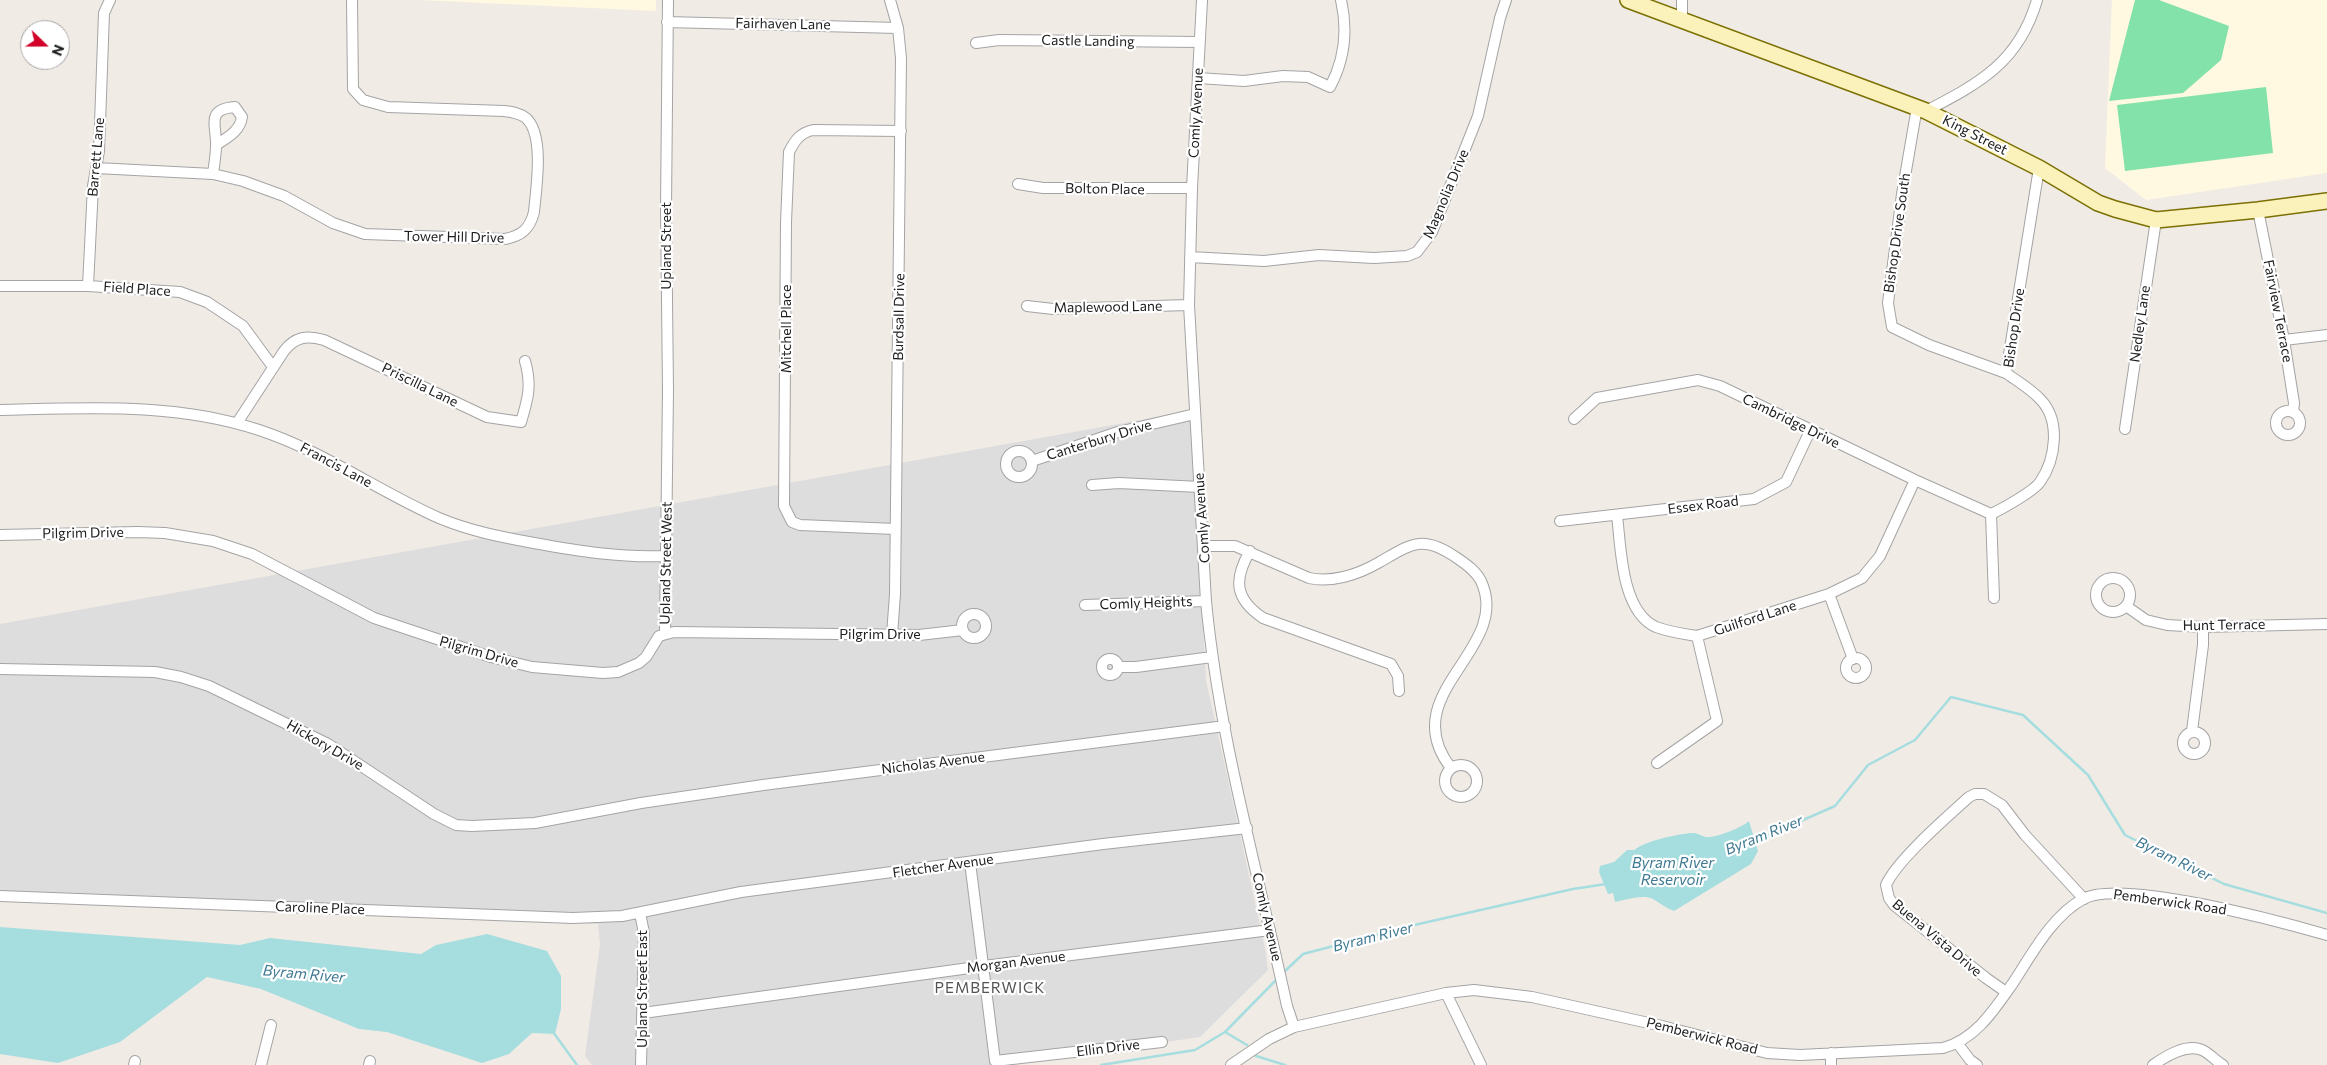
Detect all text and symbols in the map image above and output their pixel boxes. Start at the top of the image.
street label: Fairhaven Lane [735,15,831,33]
north arrow [20,20,70,70]
street label: Castle Landing [1041,32,1135,50]
text: N [49,42,68,58]
street label: Comly Avenue [1185,67,1207,159]
street label: King Street [1940,111,2010,159]
street label: Barrett Lane [84,117,108,197]
street label: Magnolia Drive [1420,147,1472,241]
street label: Bishop Drive South [1880,172,1914,294]
street label: Bolton Place [1065,180,1145,198]
street label: Upland Street [658,202,674,290]
street label: Tower Hill Drive [404,228,504,246]
street label: Fairview Terrace [2260,258,2296,364]
street label: Burdsall Drive [890,273,908,361]
street label: Field Place [103,278,171,300]
street label: Nedley Lane [2126,284,2154,364]
street label: Mitchell Place [778,285,794,373]
street label: Bishop Drive [2000,287,2028,369]
street label: Maplewood Lane [1053,298,1163,316]
street label: Priscilla Lane [379,359,461,411]
street label: Cambridge Drive [1740,390,1842,452]
street label: Canterbury Drive [1044,416,1154,464]
street label: Francis Lane [297,439,375,491]
street label: Comly Avenue [1190,472,1214,564]
street label: Essex Road [1667,492,1739,518]
street label: Upland Street West [657,501,675,625]
street label: Pilgrim Drive [42,524,124,542]
street label: Comly Heights [1099,593,1193,613]
street label: Guilford Lane [1712,597,1798,639]
street label: Hunt Terrace [2183,616,2265,634]
street label: Pilgrim Drive [839,626,921,642]
street label: Pilgrim Drive [438,633,520,671]
street label: Hickory Drive [284,716,366,774]
street label: Nicholas Avenue [880,748,986,778]
water label: Byram River [1722,811,1806,859]
water label: Byram River [2133,833,2215,885]
street label: Fletcher Avenue [891,851,995,881]
water label: Byram River Reservoir [1632,854,1714,889]
street label: Comly Avenue [1249,871,1285,963]
street label: Pemberwick Road [2112,886,2228,918]
street label: Buena Vista Drive [1889,896,1985,980]
street label: Caroline Place [275,898,365,918]
water label: Byram River [1331,918,1415,956]
street label: Upland Street East [634,930,650,1048]
street label: Morgan Avenue [966,948,1066,976]
water label: Byram River [262,961,346,987]
district label: PEMBERWICK [933,979,1047,997]
street label: Pemberwick Road [1645,1014,1759,1058]
street label: Ellin Drive [1075,1036,1141,1060]

